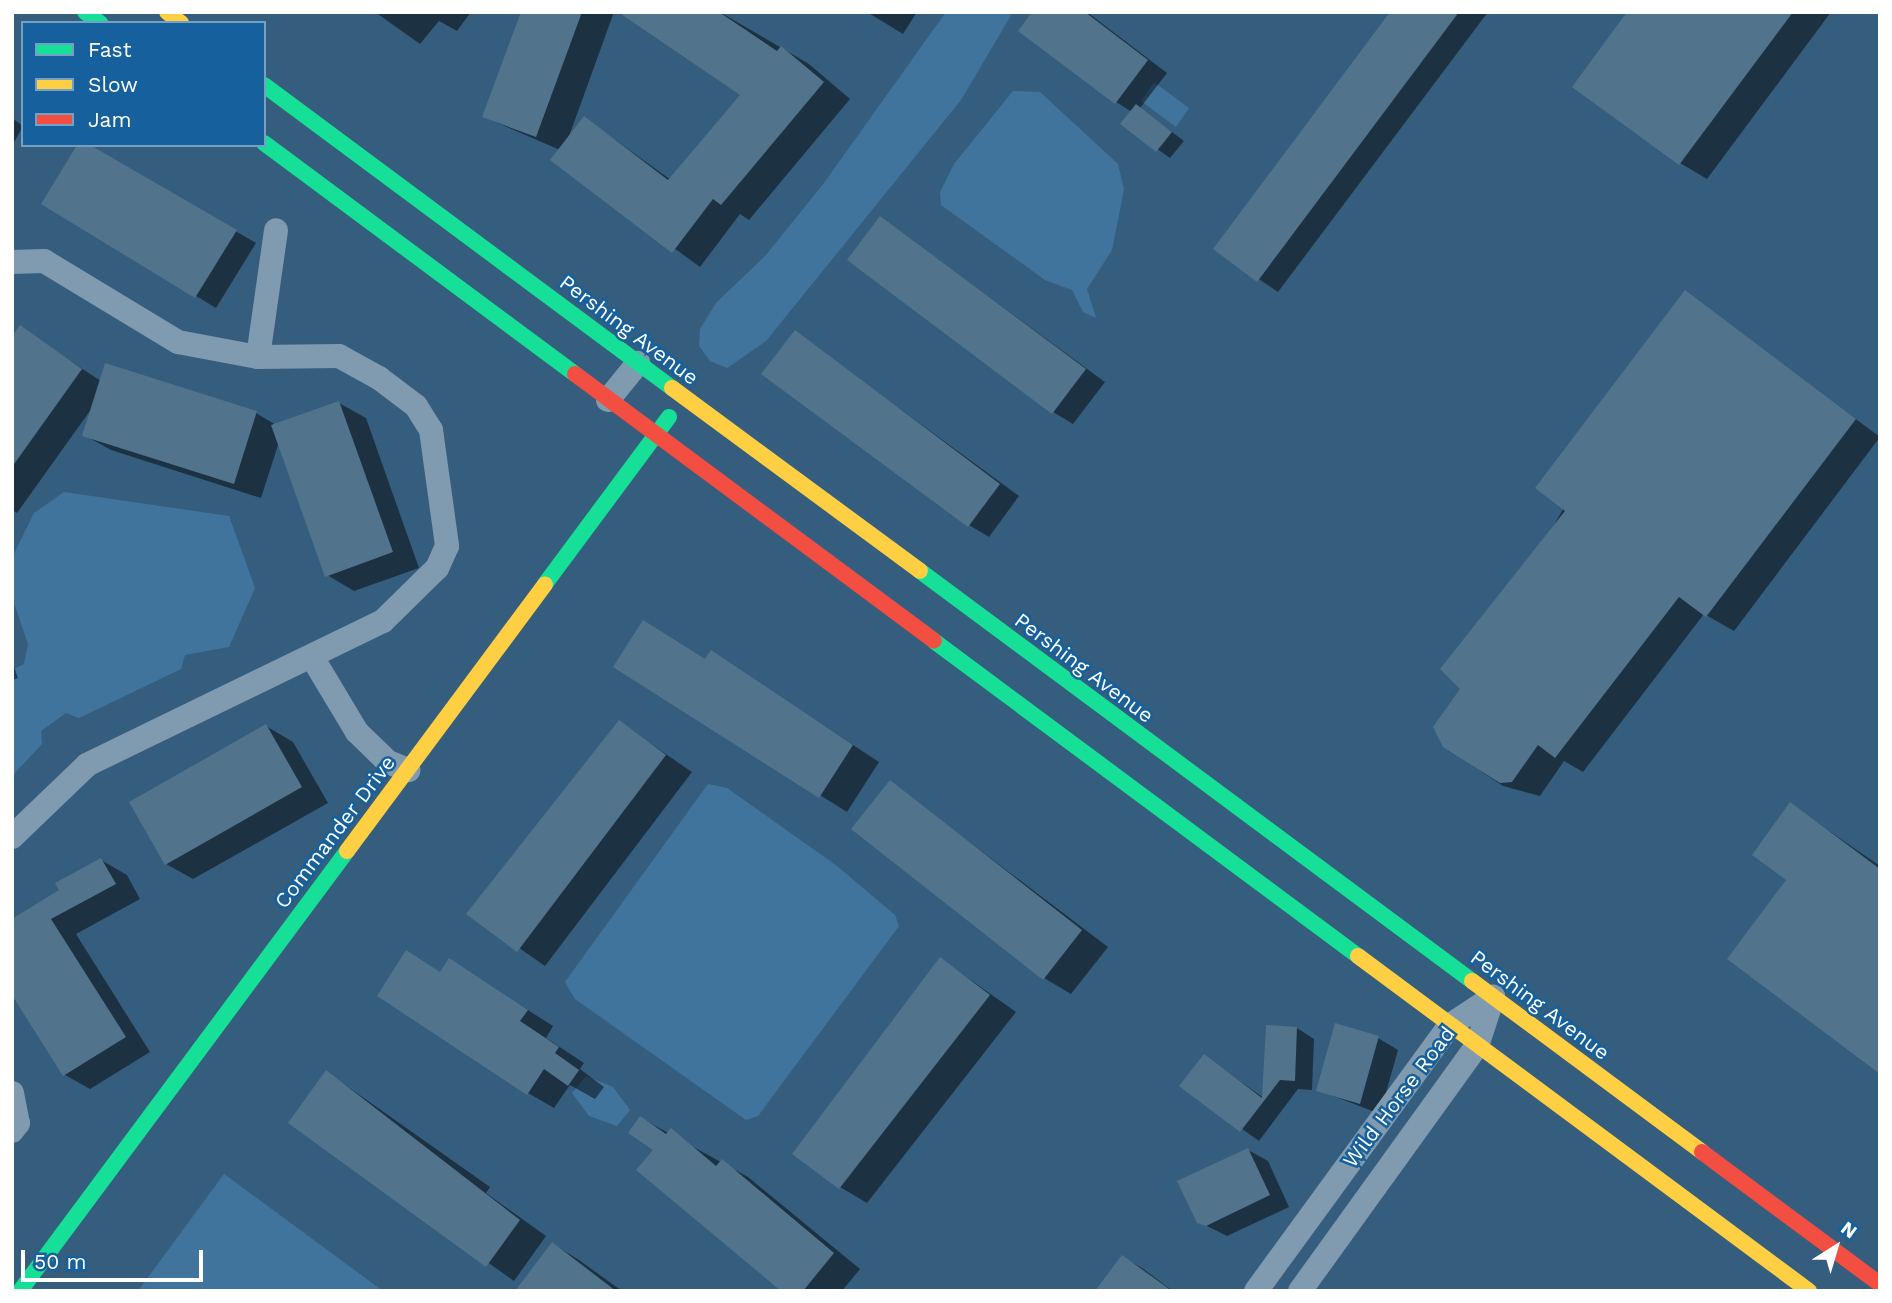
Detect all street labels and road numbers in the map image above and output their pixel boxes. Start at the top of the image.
street label: Pershing Avenue [554,269,704,391]
street label: Pershing Avenue [1009,607,1159,729]
street label: Commander Drive [269,750,401,914]
street label: Pershing Avenue [1465,944,1615,1066]
street label: Wild Horse Road [1338,1021,1460,1173]

